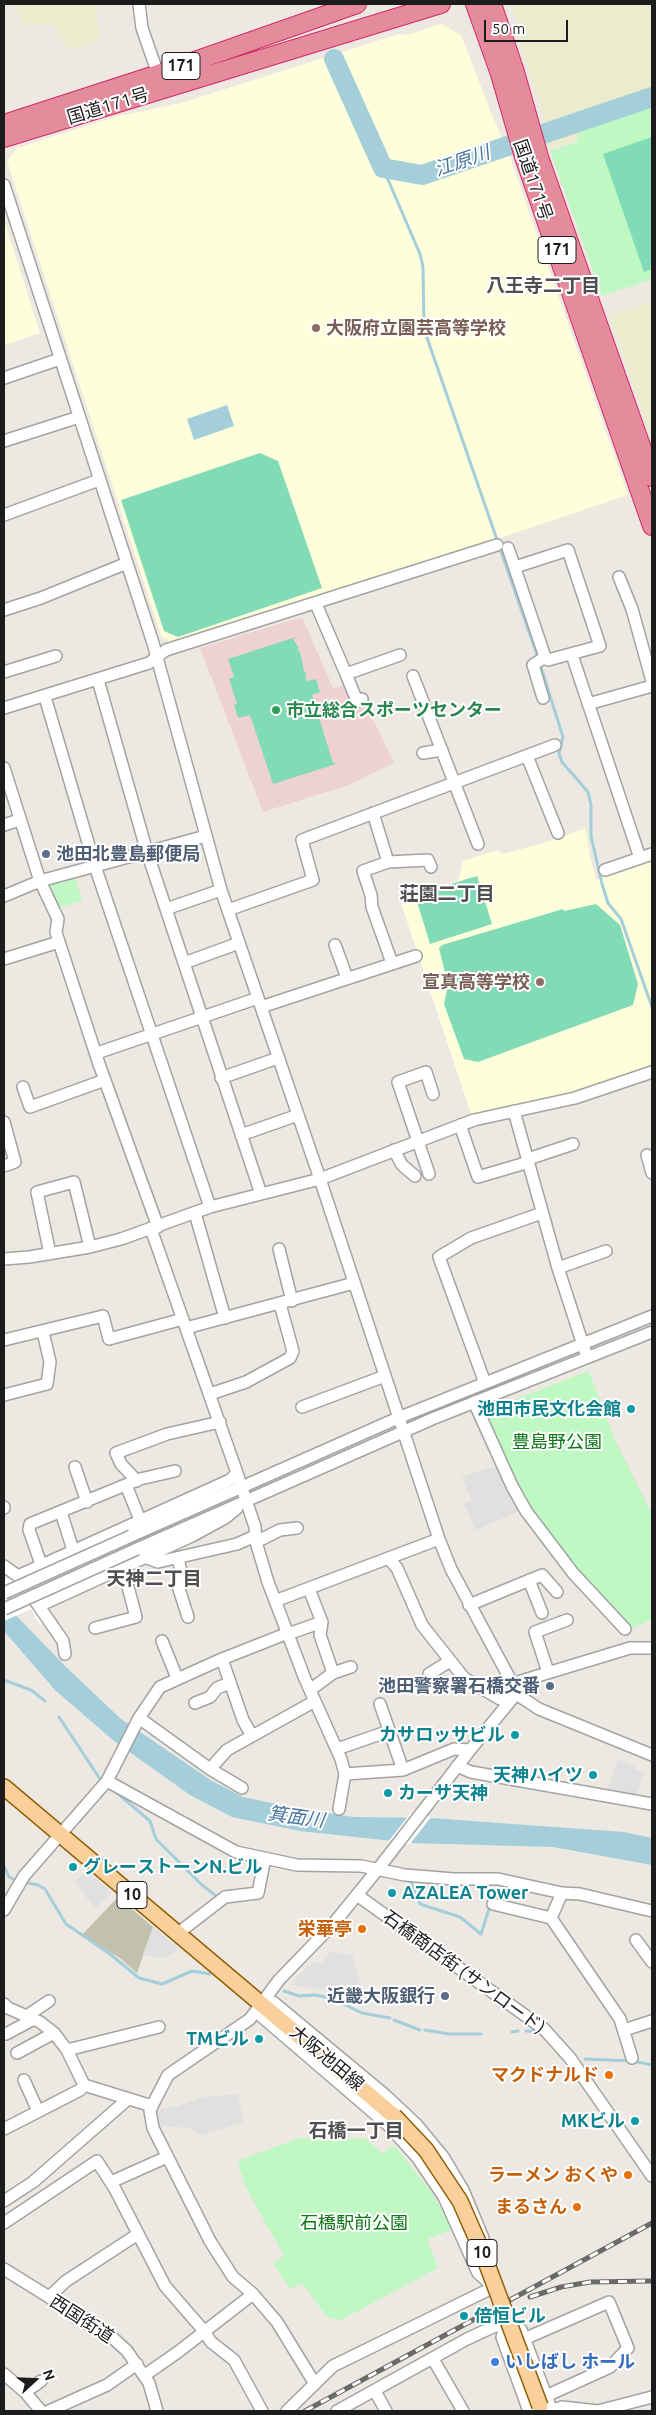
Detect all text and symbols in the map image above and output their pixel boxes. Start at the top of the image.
scale bar [486,10,570,42]
text: 50 m [492,20,525,37]
road number: 171 [162,52,200,80]
street label: 国道171号 [64,83,152,129]
street label: 国道171号 [509,137,557,223]
water label: 江原川 [431,141,493,181]
road number: 171 [538,236,576,264]
district label: 八王寺二丁目 [486,275,600,297]
place label: 大阪府立園芸高等学校 [326,317,506,339]
marker: 大阪府立園芸高等学校 [310,322,322,334]
place label: 市立総合スポーツセンター [286,699,502,721]
marker: 市立総合スポーツセンター [270,704,282,716]
place label: 池田北豊島郵便局 [56,843,200,865]
marker: 池田北豊島郵便局 [40,848,52,860]
district label: 荘園二丁目 [400,883,494,905]
place label: 宣真高等学校 [422,971,530,993]
marker: 宣真高等学校 [534,976,546,988]
place label: 池田市民文化会館 [477,1398,621,1420]
marker: 池田市民文化会館 [625,1403,637,1415]
park label: 豊島野公園 [512,1431,602,1453]
district label: 天神二丁目 [107,1568,201,1590]
place label: 池田警察署石橋交番 [378,1675,540,1697]
marker: 池田警察署石橋交番 [544,1680,556,1692]
place label: カサロッサビル [379,1724,505,1746]
marker: カサロッサビル [509,1729,521,1741]
place label: 天神ハイツ [493,1764,583,1786]
marker: 天神ハイツ [587,1769,599,1781]
place label: カーサ天神 [398,1782,488,1804]
marker: カーサ天神 [382,1787,394,1799]
water label: 箕面川 [266,1802,326,1832]
place label: グレーストーンN.ビル [83,1856,263,1878]
marker: グレーストーンN.ビル [67,1861,79,1873]
road number: 10 [117,1882,147,1908]
place label: AZALEA Tower [402,1882,528,1904]
marker: AZALEA Tower [386,1887,398,1899]
street label: 石橋商店街 (サンロード) [379,1906,549,2038]
place label: 栄華亭 [298,1918,352,1940]
marker: 栄華亭 [356,1923,368,1935]
place label: 近畿大阪銀行 [327,1985,435,2007]
marker: 近畿大阪銀行 [439,1990,451,2002]
street label: 大阪池田線 [286,2021,368,2095]
place label: TMビル [186,2028,249,2050]
marker: TMビル [253,2033,265,2045]
place label: マクドナルド [491,2064,599,2086]
marker: マクドナルド [603,2069,615,2081]
place label: MKビル [561,2110,625,2132]
marker: MKビル [629,2115,641,2127]
district label: 石橋一丁目 [309,2120,403,2142]
place label: ラーメン おくや [488,2164,618,2186]
marker: ラーメン おくや [622,2169,634,2181]
place label: まるさん [495,2196,567,2218]
marker: まるさん [571,2201,583,2213]
park label: 石橋駅前公園 [300,2212,408,2234]
road number: 10 [467,2240,497,2266]
street label: 西国街道 [46,2290,118,2348]
place label: 倍恒ビル [474,2305,546,2327]
marker: 倍恒ビル [458,2310,470,2322]
place label: いしばし ホール [505,2351,635,2373]
north arrow [10,2355,60,2405]
marker: いしばし ホール [489,2356,501,2368]
text: N [40,2367,58,2383]

